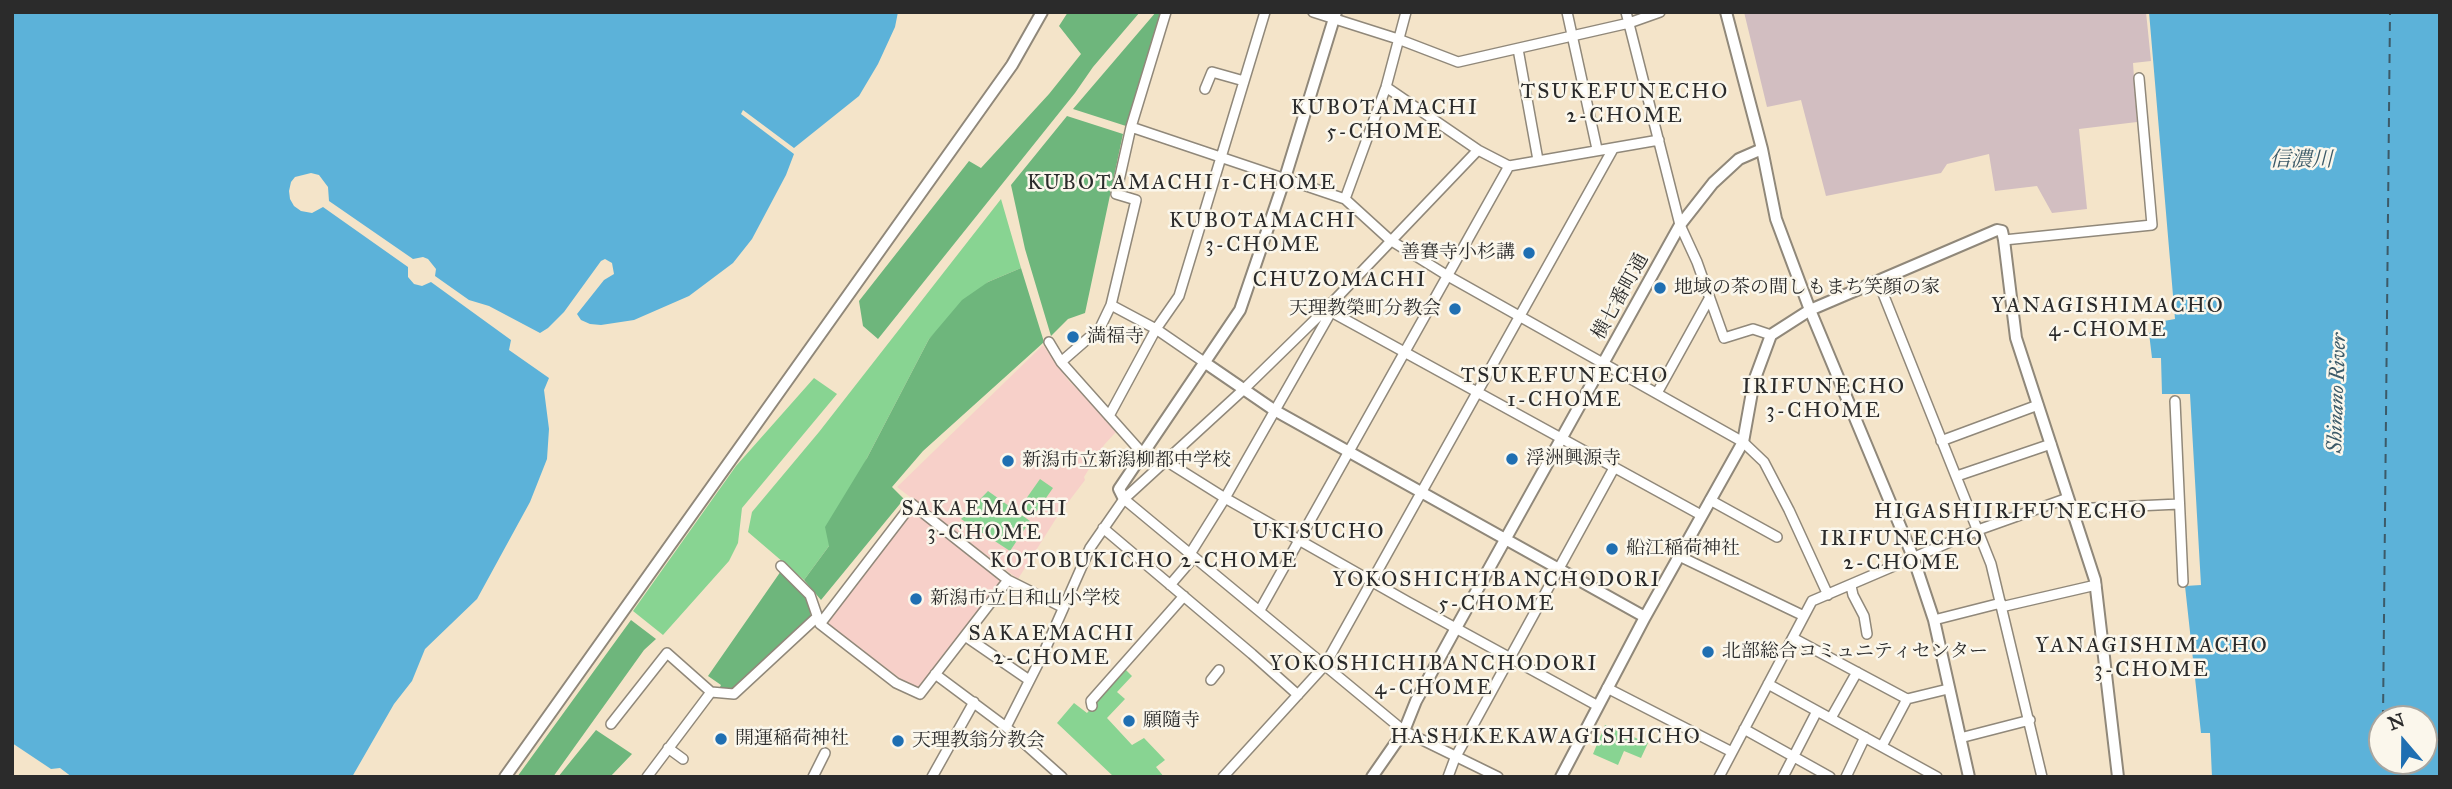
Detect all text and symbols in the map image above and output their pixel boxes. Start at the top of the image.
district label: TSUKEFUNECHO 2-CHOME [1522,80,1728,130]
district label: KUBOTAMACHI 5-CHOME [1292,96,1478,146]
water label: 信濃川 [2270,148,2332,174]
district label: KUBOTAMACHI 1-CHOME [1029,171,1335,197]
district label: KUBOTAMACHI 3-CHOME [1170,209,1356,259]
place label: 善賽寺小杉講 [1401,242,1515,264]
marker: 善賽寺小杉講 [1521,245,1537,261]
street label: 横七番町通 [1588,250,1654,344]
district label: CHUZOMACHI [1254,268,1426,294]
place label: 地域の茶の間しもまち笑顔の家 [1674,277,1940,299]
marker: 地域の茶の間しもまち笑顔の家 [1652,280,1668,296]
district label: YANAGISHIMACHO 4-CHOME [1993,294,2223,344]
place label: 天理教榮町分教会 [1289,298,1441,320]
marker: 天理教榮町分教会 [1447,301,1463,317]
place label: 満福寺 [1087,326,1144,348]
marker: 満福寺 [1065,329,1081,345]
water label: Shinano River [2323,333,2353,453]
district label: TSUKEFUNECHO 1-CHOME [1462,364,1668,414]
district label: IRIFUNECHO 3-CHOME [1743,375,1905,425]
place label: 浮洲興源寺 [1526,448,1621,470]
place label: 新潟市立新潟柳都中学校 [1022,450,1231,472]
marker: 浮洲興源寺 [1504,451,1520,467]
marker: 新潟市立新潟柳都中学校 [1000,453,1016,469]
district label: SAKAEMACHI 3-CHOME [903,497,1067,547]
district label: HIGASHIIRIFUNECHO [1876,500,2146,526]
district label: UKISUCHO [1253,520,1385,546]
district label: IRIFUNECHO 2-CHOME [1821,527,1983,577]
place label: 船江稲荷神社 [1626,538,1740,560]
marker: 船江稲荷神社 [1604,541,1620,557]
district label: KOTOBUKICHO 2-CHOME [992,549,1296,575]
district label: YOKOSHICHIBANCHODORI 5-CHOME [1335,568,1659,618]
place label: 新潟市立日和山小学校 [930,588,1120,610]
marker: 新潟市立日和山小学校 [908,591,924,607]
district label: SAKAEMACHI 2-CHOME [970,622,1134,672]
district label: YANAGISHIMACHO 3-CHOME [2037,634,2267,684]
place label: 北部総合コミュニティセンター [1722,641,1988,663]
marker: 北部総合コミュニティセンター [1700,644,1716,660]
district label: YOKOSHICHIBANCHODORI 4-CHOME [1272,652,1596,702]
north arrow [2368,705,2438,775]
text: N [2385,708,2408,735]
place label: 願隨寺 [1143,710,1200,732]
marker: 願隨寺 [1121,713,1137,729]
district label: HASHIKEKAWAGISHICHO [1393,725,1699,751]
place label: 開運稲荷神社 [735,728,849,750]
place label: 天理教翁分教会 [912,730,1045,752]
marker: 開運稲荷神社 [713,731,729,747]
marker: 天理教翁分教会 [890,733,906,749]

